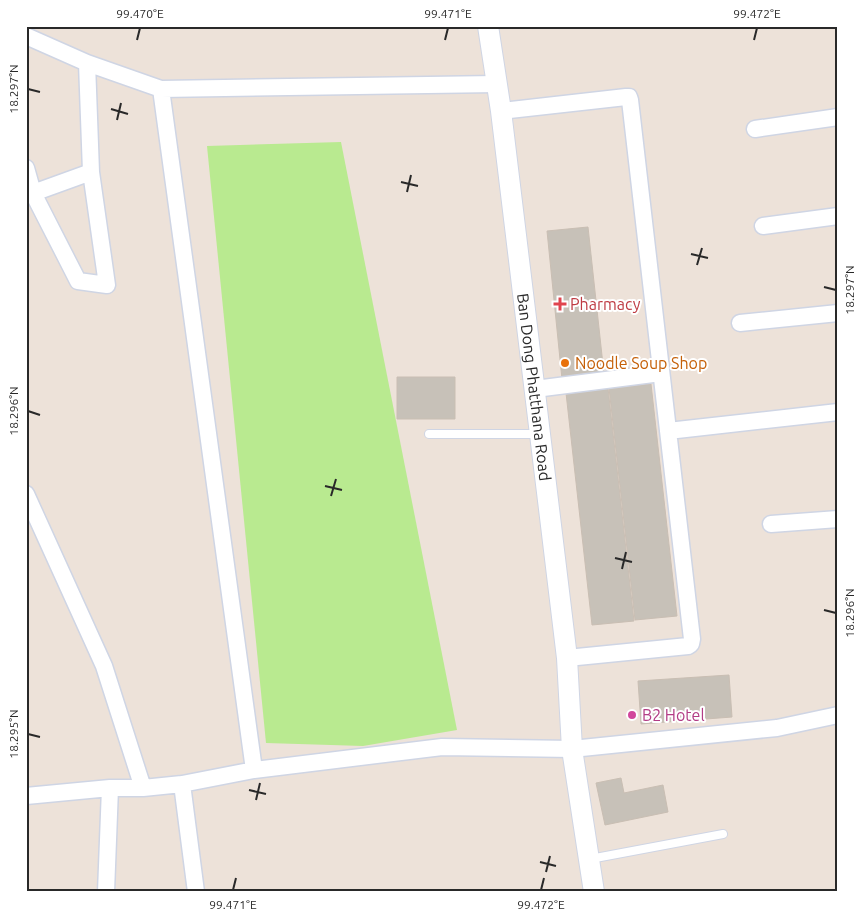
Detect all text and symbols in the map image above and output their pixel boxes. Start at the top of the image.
text: 99.470°E [116,7,164,20]
text: 99.471°E [424,7,472,20]
text: 99.472°E [733,7,781,20]
text: 18.297°N [7,64,20,114]
text: 18.297°N [843,265,856,315]
street label: Ban Dong Phatthana Road [514,292,555,482]
place label: Pharmacy [570,295,641,313]
marker: Pharmacy [554,298,566,310]
place label: Noodle Soup Shop [575,354,707,372]
marker: Noodle Soup Shop [559,357,571,369]
text: 18.296°N [7,386,20,436]
text: 18.296°N [843,588,856,638]
place label: B2 Hotel [642,706,705,724]
text: 18.295°N [7,709,20,759]
marker: B2 Hotel [626,709,638,721]
text: 99.471°E [209,898,257,911]
text: 99.472°E [517,898,565,911]

